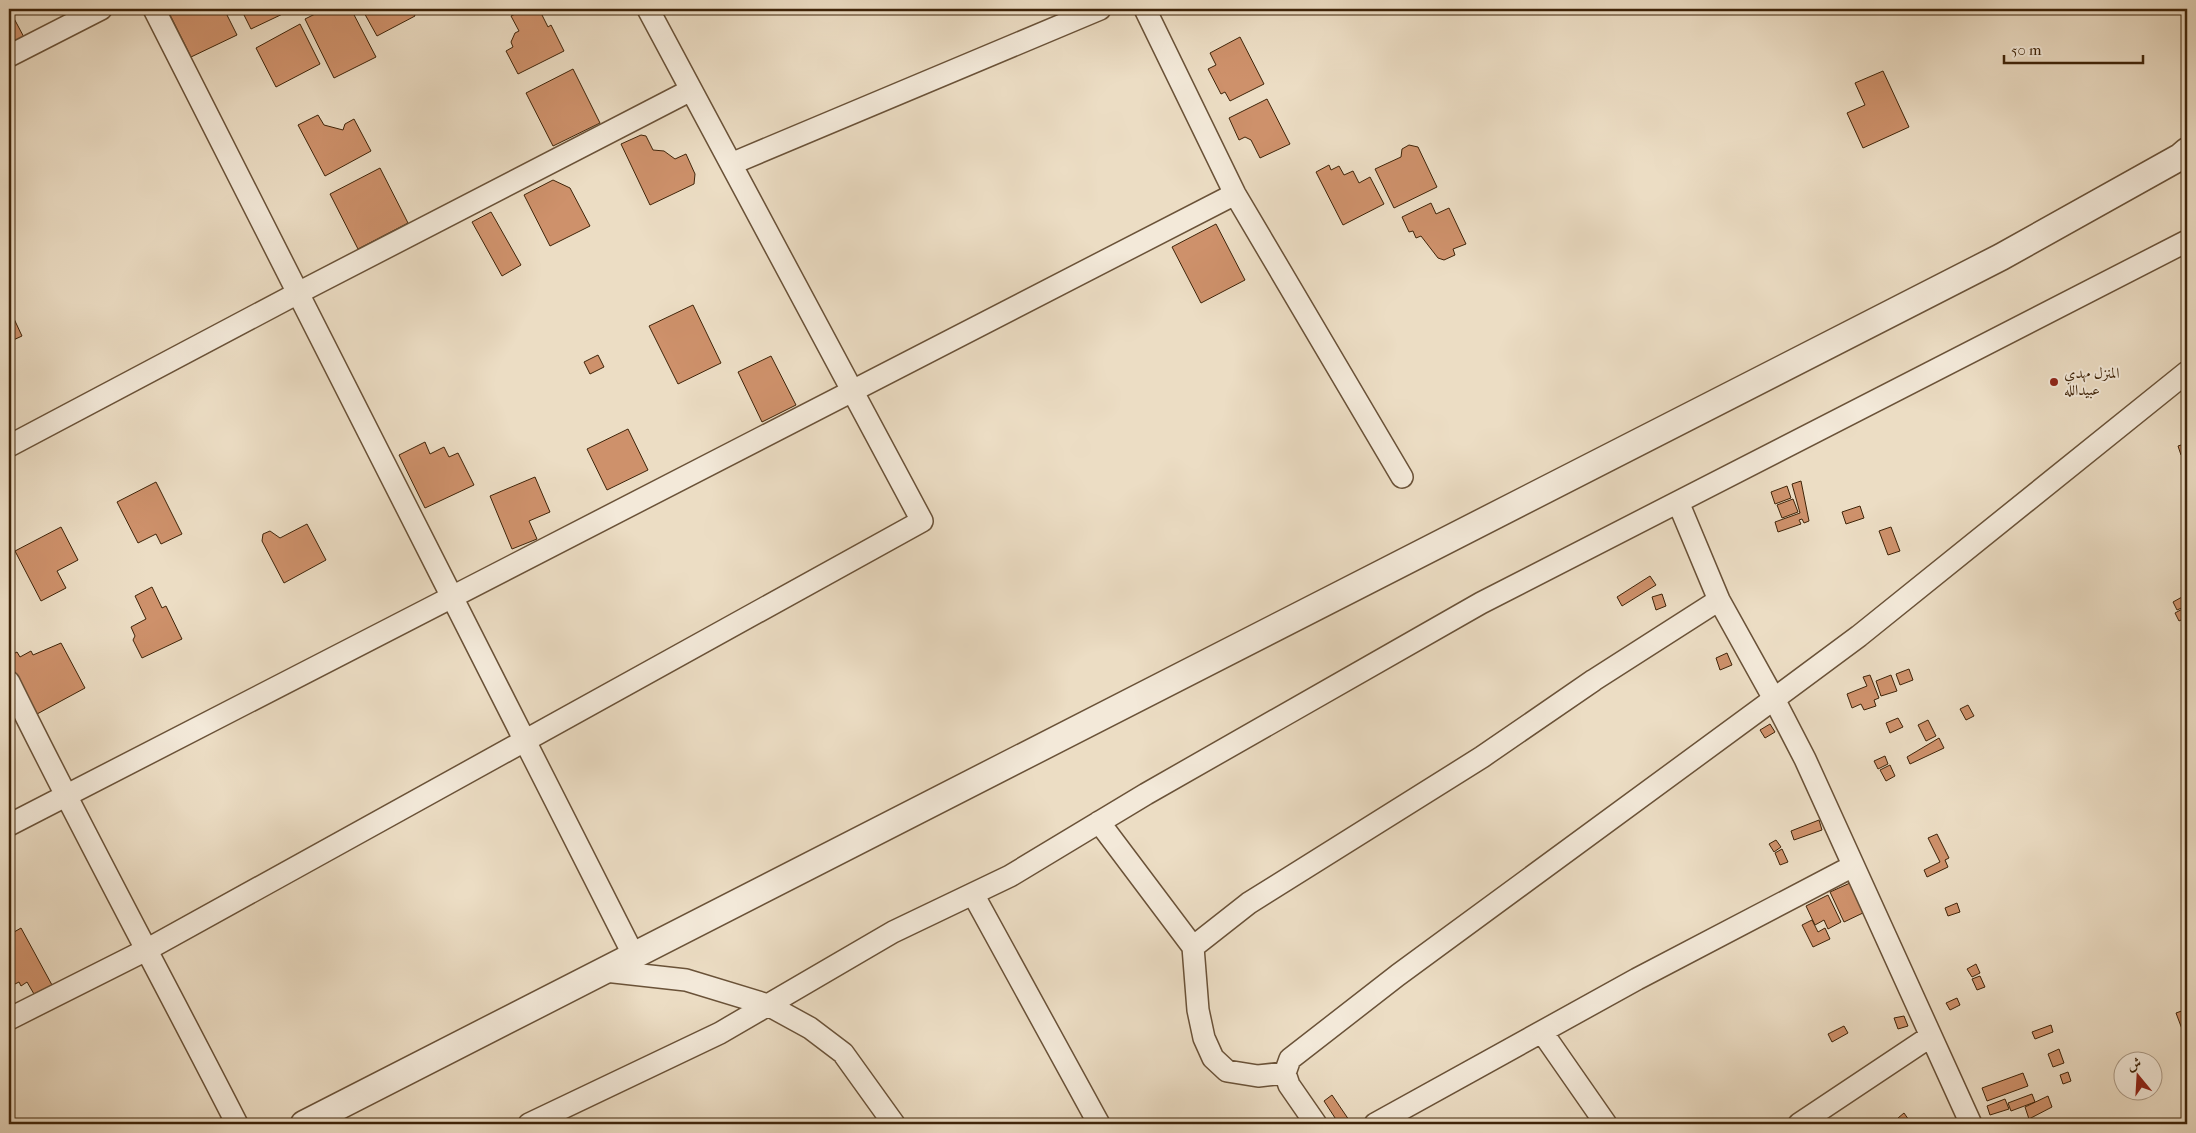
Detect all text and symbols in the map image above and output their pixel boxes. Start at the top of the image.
scale bar [2004,32,2142,64]
text: 50 m [2011,41,2042,59]
place label: المنزل مهدي عبيدالله [2064,364,2120,399]
marker: المنزل مهدي عبيدالله [2048,376,2060,388]
north arrow [2114,1050,2164,1100]
text: ش [2125,1054,2143,1074]

